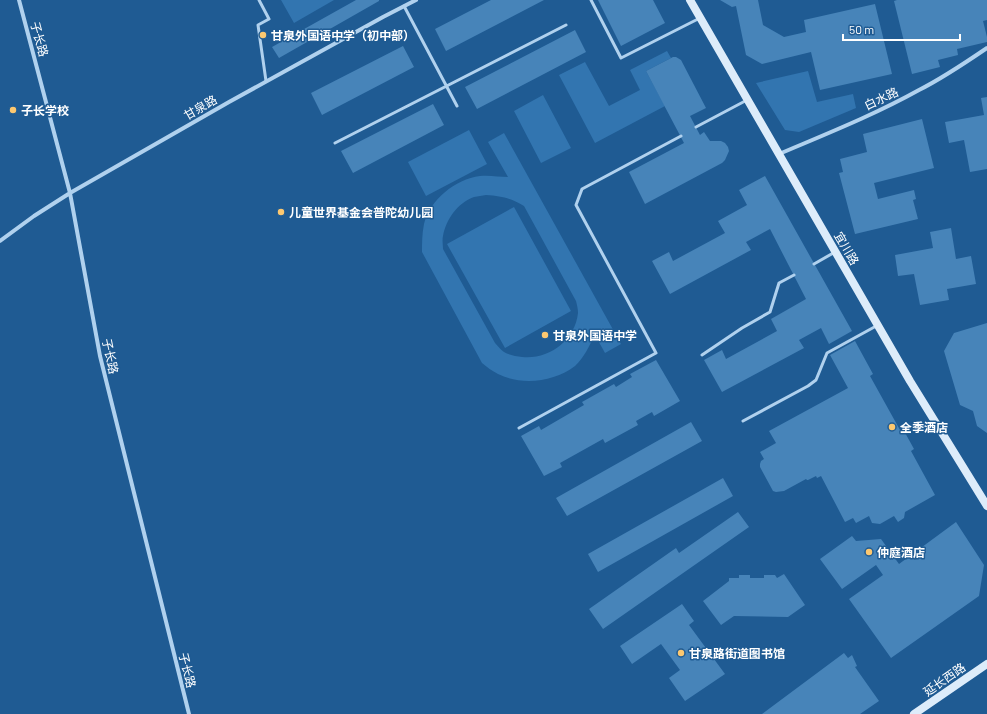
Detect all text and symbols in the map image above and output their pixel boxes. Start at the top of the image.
scale bar [843,16,960,42]
street label: 子长路 [29,20,51,58]
text: 50 m [849,22,874,36]
place label: 甘泉外国语中学（初中部） [271,28,415,42]
marker: 甘泉外国语中学（初中部） [258,30,268,40]
street label: 白水路 [862,84,900,112]
street label: 甘泉路 [181,92,219,122]
place label: 子长学校 [21,103,69,117]
marker: 子长学校 [8,105,18,115]
place label: 儿童世界基金会普陀幼儿园 [289,205,433,219]
marker: 儿童世界基金会普陀幼儿园 [276,207,286,217]
street label: 宜川路 [832,229,862,267]
place label: 甘泉外国语中学 [553,328,637,342]
marker: 甘泉外国语中学 [540,330,550,340]
street label: 子长路 [100,337,122,375]
place label: 全季酒店 [900,420,948,434]
marker: 全季酒店 [887,422,897,432]
place label: 仲庭酒店 [877,545,925,559]
marker: 仲庭酒店 [864,547,874,557]
place label: 甘泉路街道图书馆 [689,646,785,660]
marker: 甘泉路街道图书馆 [676,648,686,658]
street label: 子长路 [177,651,199,689]
street label: 延长西路 [920,659,968,699]

